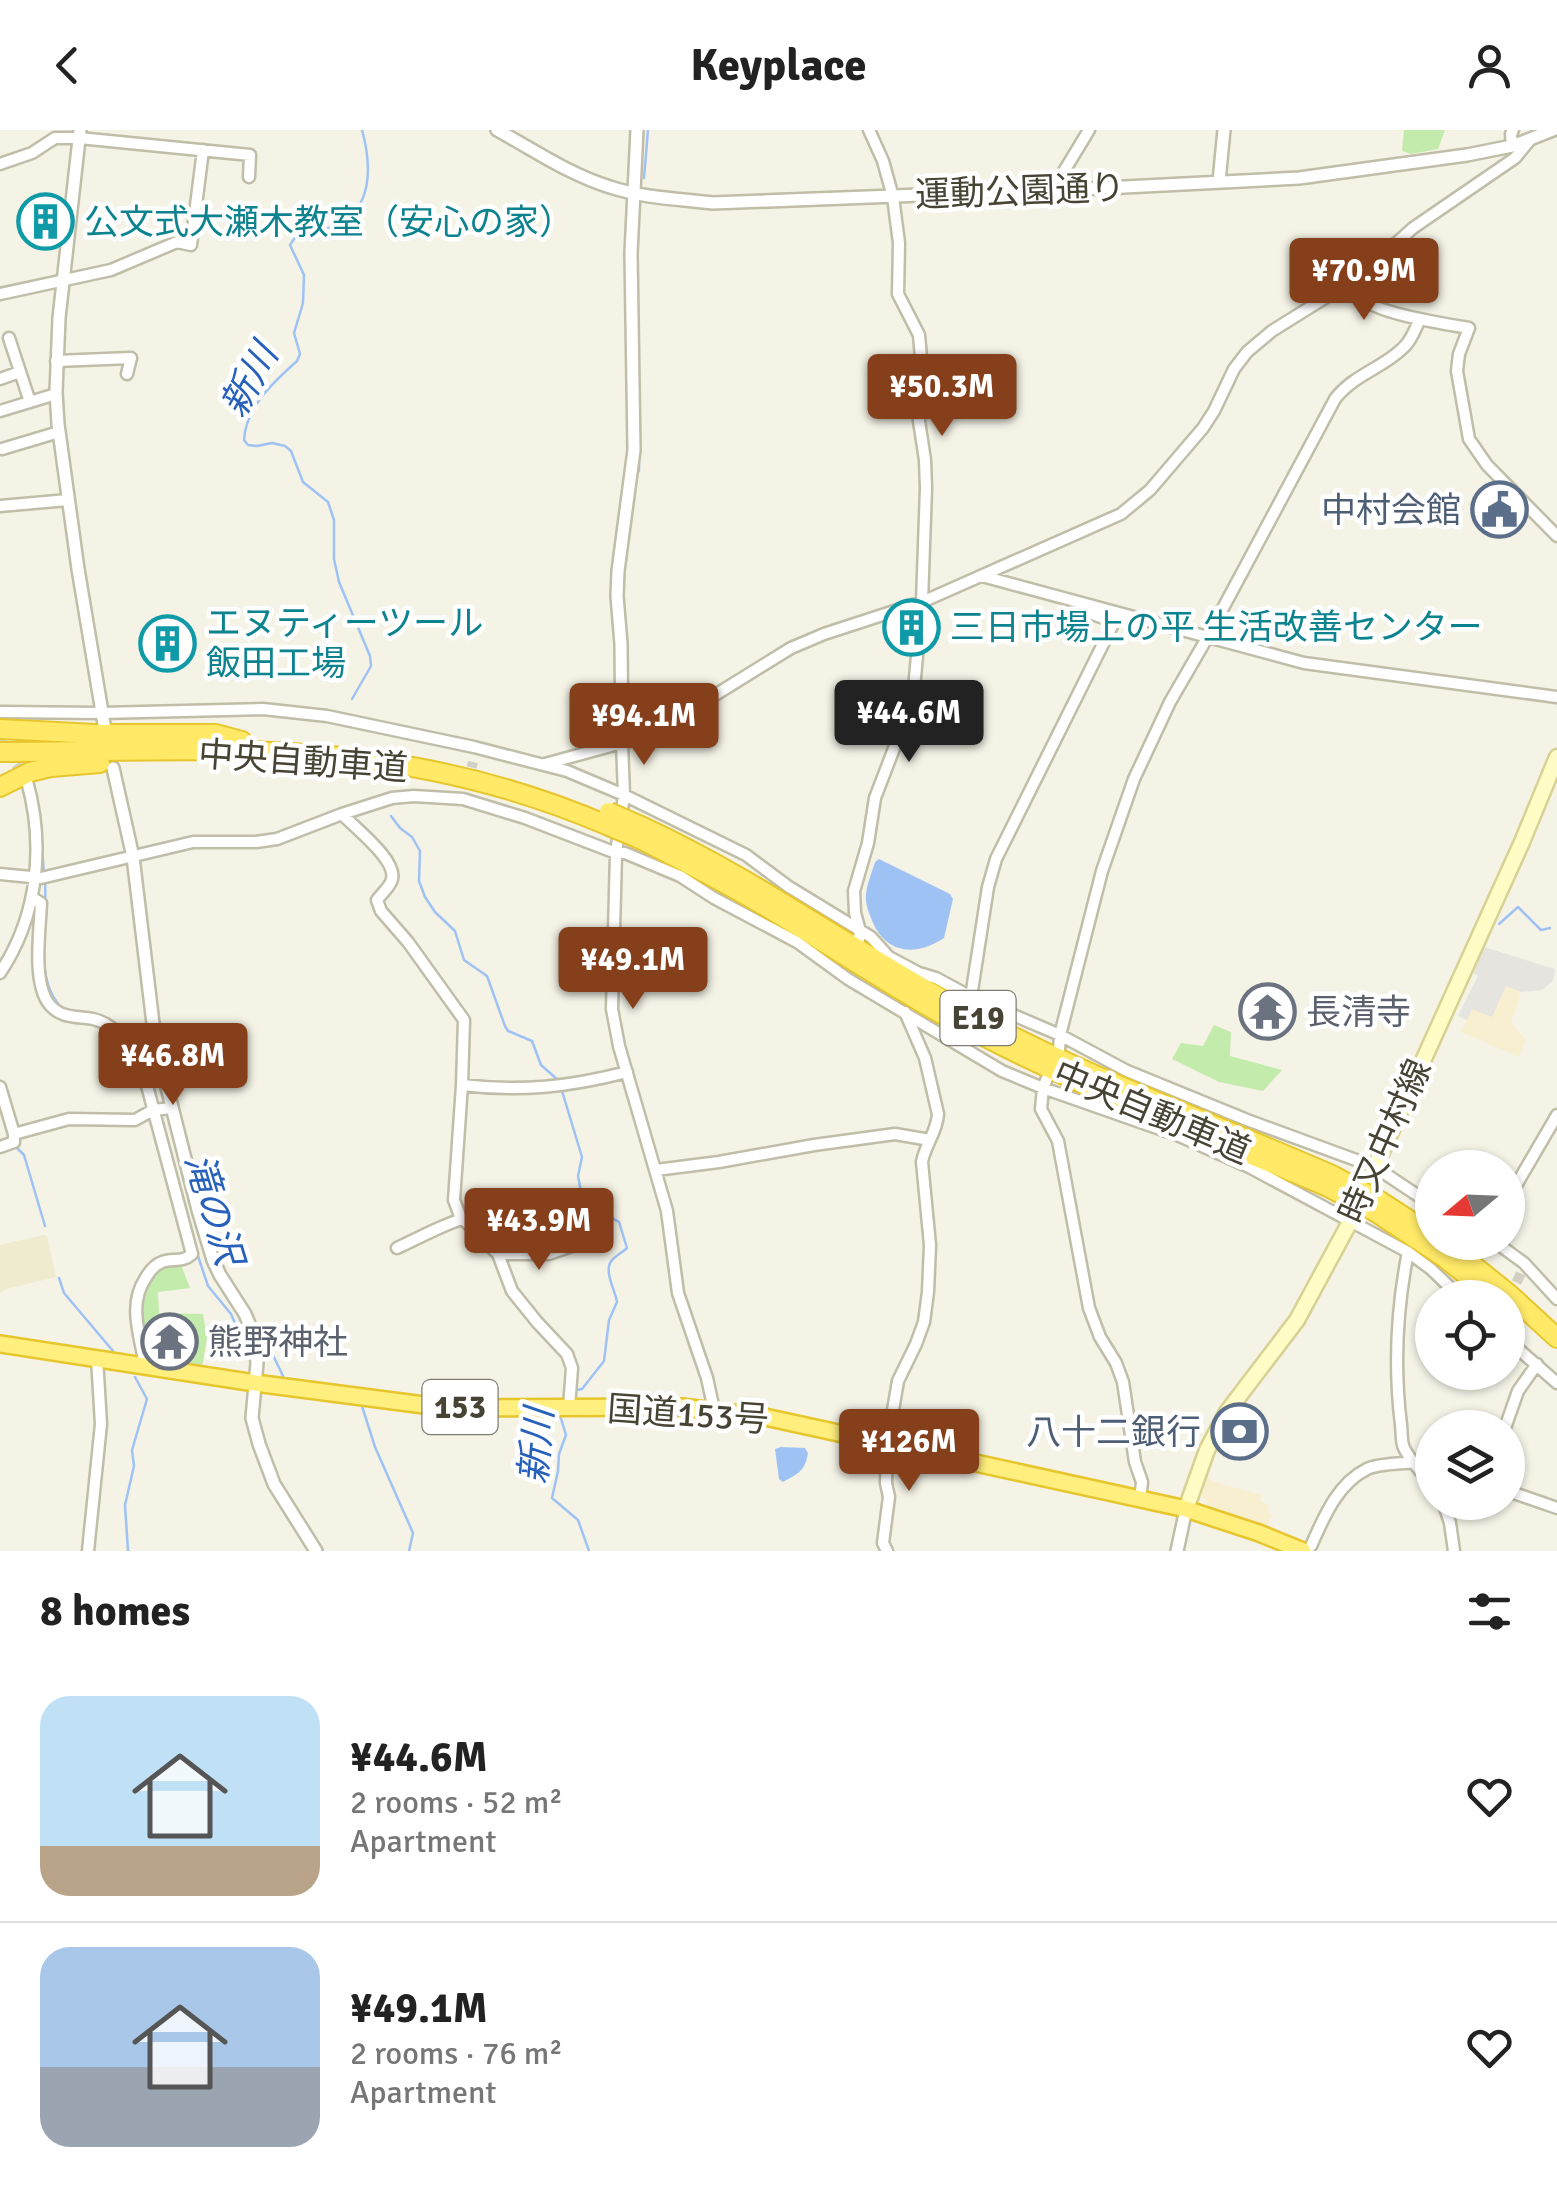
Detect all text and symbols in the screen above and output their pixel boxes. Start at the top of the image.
icon: back [40,38,95,93]
text: Keyplace [690,38,867,93]
icon: person [1462,38,1517,93]
street label: 運動公園通り [914,166,1126,217]
building icon: 公文式大瀬木教室（安心の家） [15,192,75,252]
place label: 公文式大瀬木教室（安心の家） [84,201,574,244]
pin: ¥70.9M [1283,238,1445,323]
text: ¥70.9M [1312,251,1416,290]
water label: 新川 [210,332,290,425]
pin: ¥50.3M [861,354,1023,439]
text: ¥50.3M [890,367,994,406]
public building icon: 中村会館 [1470,480,1530,540]
place label: 中村会館 [1321,489,1461,532]
building icon: 三日市場上の平 生活改善センター [881,597,941,657]
place label: エヌティーツール 飯田工場 [206,602,483,685]
place label: 三日市場上の平 生活改善センター [950,606,1483,649]
building icon: エヌティーツール 飯田工場 [137,613,197,673]
pin: ¥44.6M [828,680,990,765]
pin: ¥94.1M [563,683,725,768]
text: ¥44.6M [857,693,961,732]
text: ¥94.1M [592,696,696,735]
street label: 中央自動車道 [197,733,409,790]
pin: ¥49.1M [552,927,714,1012]
text: ¥49.1M [581,940,685,979]
temple icon: 長清寺 [1237,982,1297,1042]
road number: E19 [940,991,1016,1045]
place label: 長清寺 [1306,991,1411,1034]
pin: ¥46.8M [92,1023,254,1108]
text: ¥46.8M [121,1036,225,1075]
street label: 中央自動車道 [1047,1052,1257,1173]
street label: 時又中村線 [1330,1053,1441,1230]
water label: 滝の沢 [174,1148,254,1275]
north arrow [1415,1150,1525,1260]
map controls [1415,1150,1525,1520]
pin: ¥43.9M [458,1188,620,1273]
text: ¥43.9M [487,1201,591,1240]
button: locate [1415,1280,1525,1390]
temple icon: 熊野神社 [139,1312,199,1372]
place label: 熊野神社 [208,1321,348,1364]
road number: 153 [422,1380,498,1434]
street label: 国道153号 [606,1387,770,1442]
water label: 新川 [510,1402,564,1486]
bank icon: 八十二銀行 [1210,1402,1270,1462]
pin: ¥126M [839,1409,979,1494]
button: layers [1415,1410,1525,1520]
place label: 八十二銀行 [1026,1411,1201,1454]
text: ¥126M [861,1422,957,1461]
icon: filters [1462,1584,1517,1639]
text: 8 homes [40,1586,190,1637]
text: ¥44.6M [350,1732,488,1783]
icon: home [120,1736,240,1856]
icon: heart [1462,1769,1517,1824]
text: 2 rooms · 52 m² [350,1783,563,1822]
text: Apartment [350,1822,497,1861]
text: ¥49.1M [350,1983,488,2034]
icon: home [120,1987,240,2107]
icon: heart [1462,2020,1517,2075]
text: 2 rooms · 76 m² [350,2034,563,2073]
text: Apartment [350,2073,497,2112]

